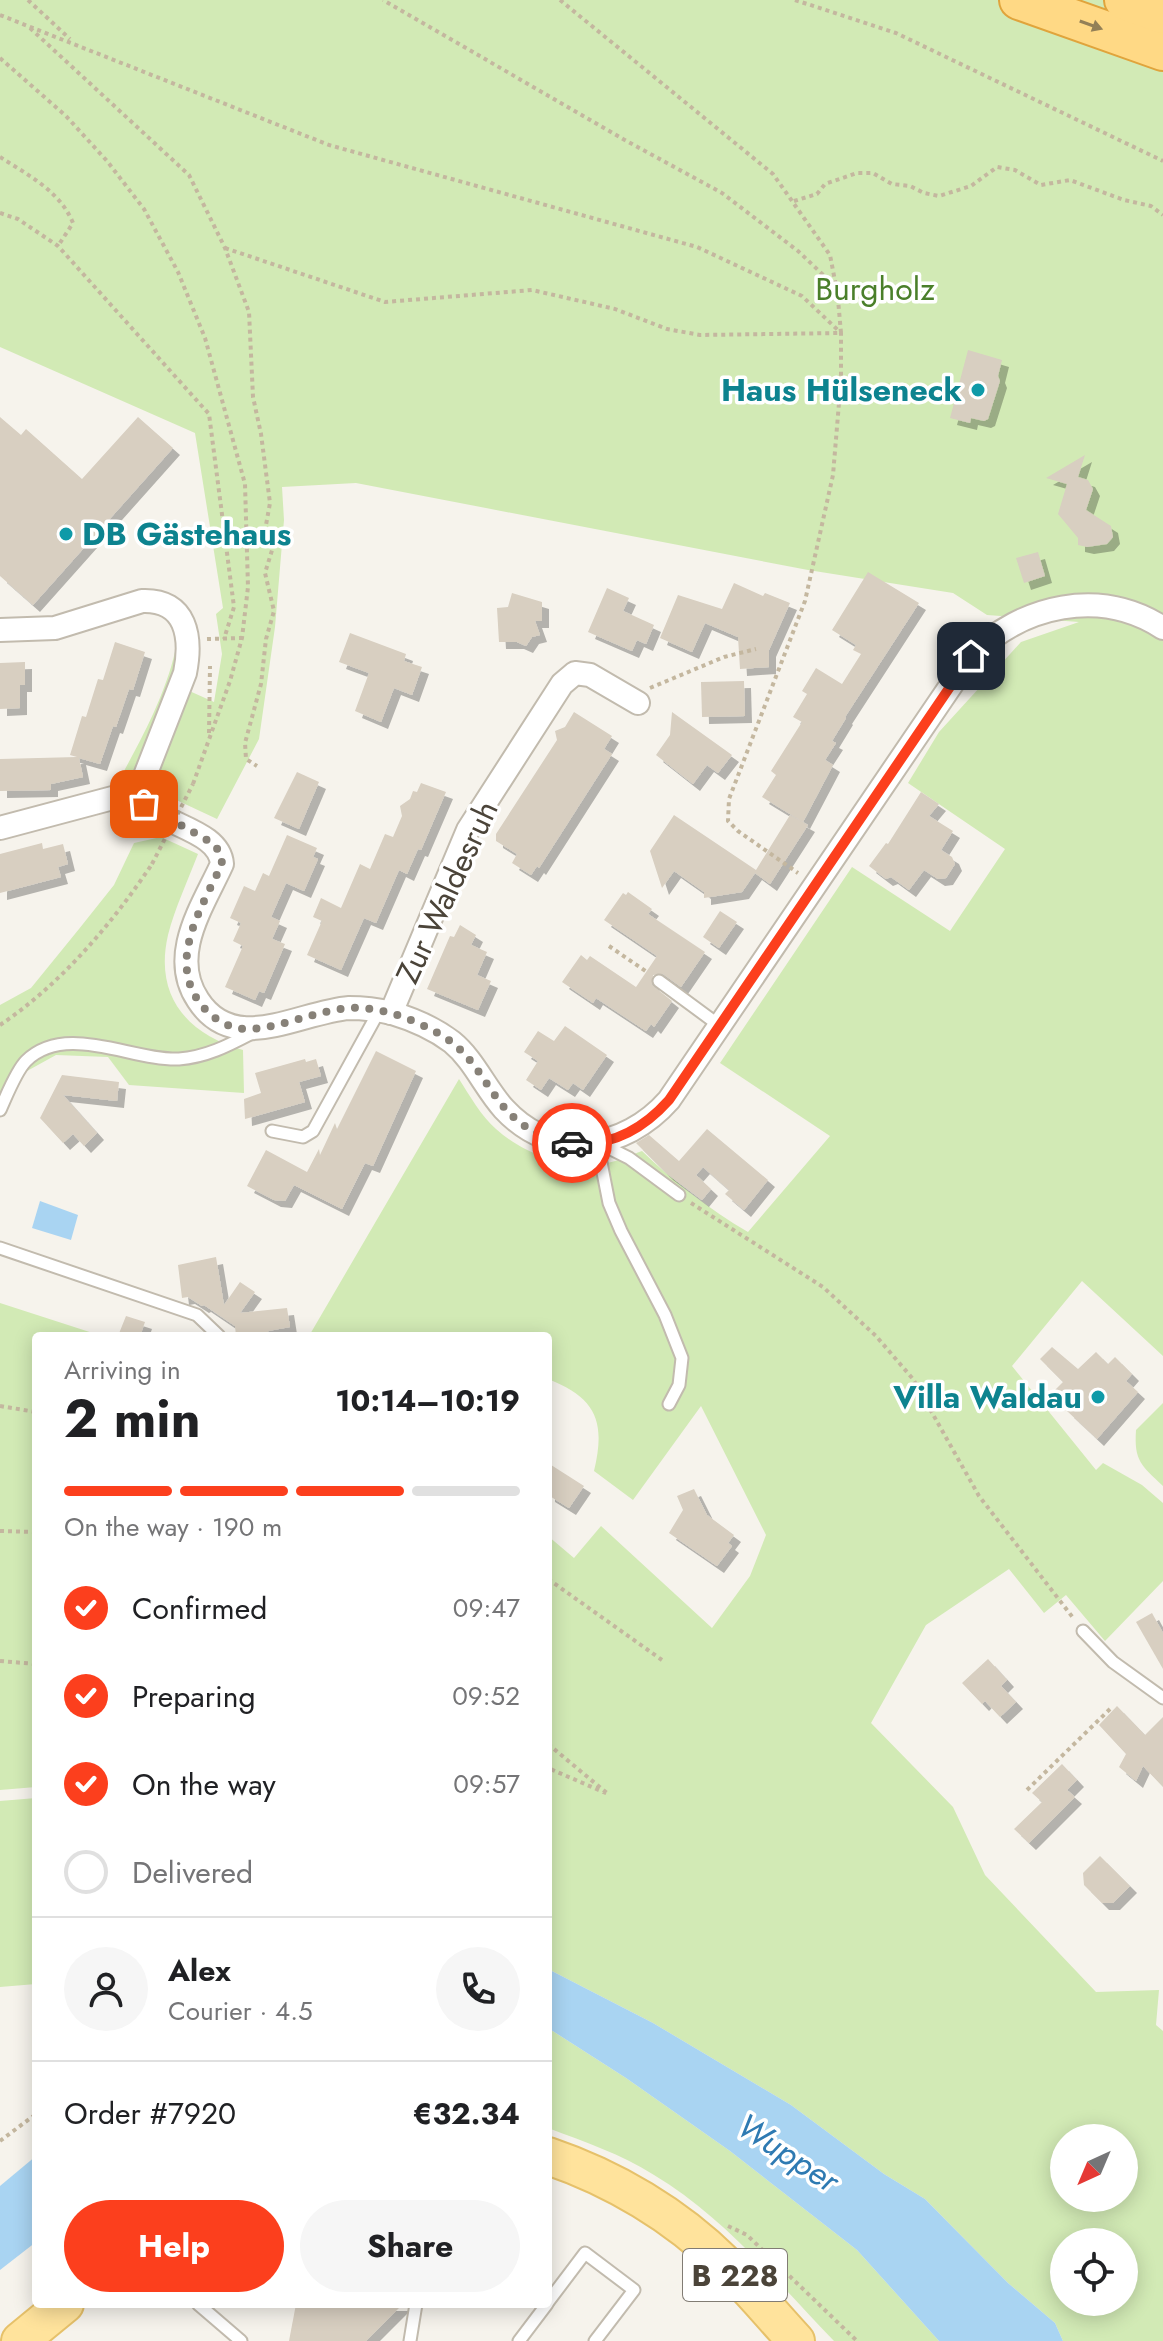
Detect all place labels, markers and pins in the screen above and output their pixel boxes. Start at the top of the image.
place label: Haus Hülseneck [721,367,963,413]
marker: Haus Hülseneck [969,381,987,399]
place label: DB Gästehaus [82,511,291,557]
marker: DB Gästehaus [57,525,75,543]
pin [937,622,1005,690]
pin [110,770,178,838]
place label: Villa Waldau [892,1374,1082,1420]
marker: Villa Waldau [1089,1388,1107,1406]

